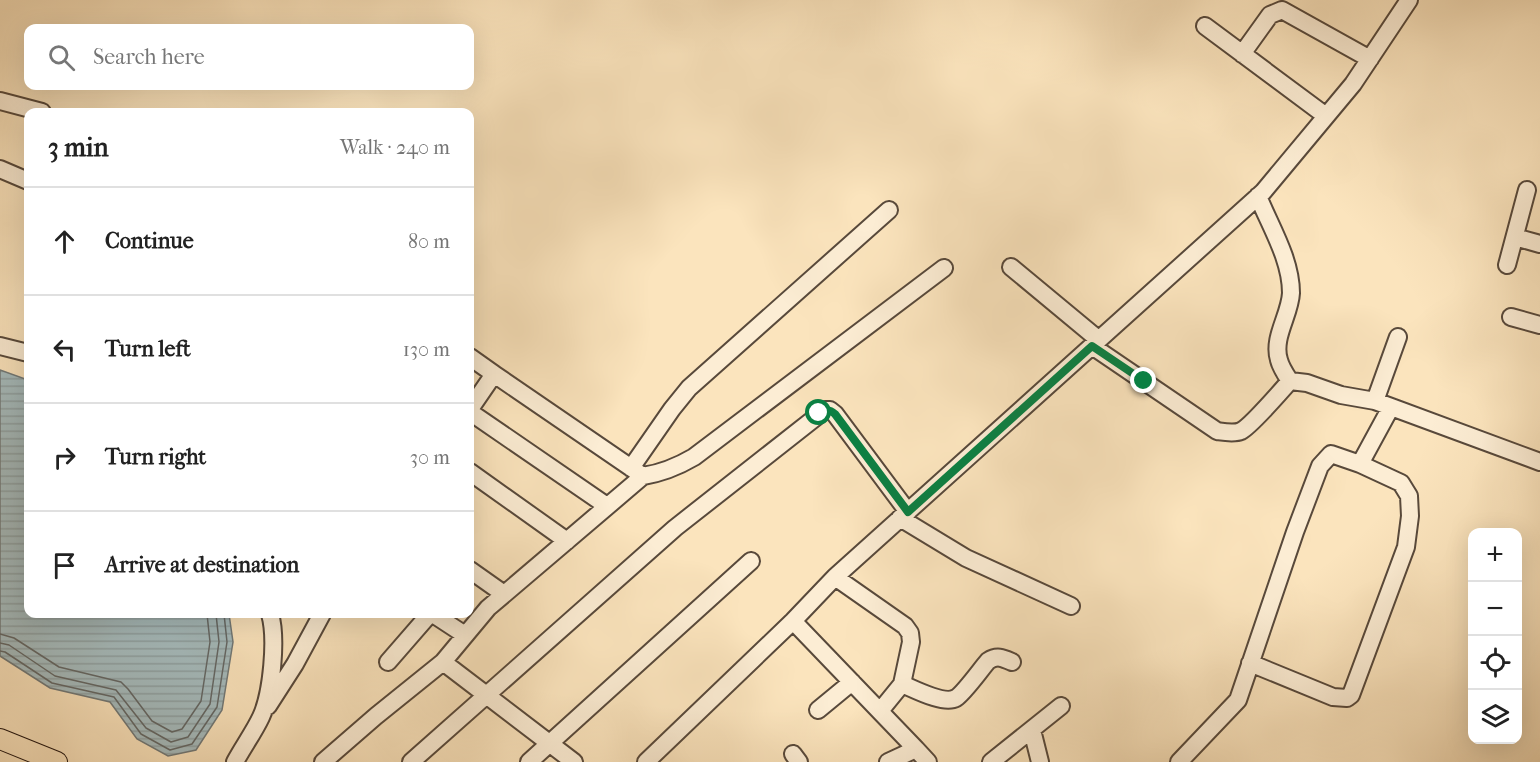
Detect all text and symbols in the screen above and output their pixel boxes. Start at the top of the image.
search box [24,24,474,90]
icon: search [45,41,78,74]
text: Search here [93,44,205,70]
text: 3 min [48,132,109,163]
text: Walk · 240 m [340,136,450,159]
icon: ahead [48,225,81,258]
text: Continue [105,228,194,254]
text: 80 m [408,230,450,253]
icon: left [48,333,81,366]
text: Turn left [105,336,191,362]
text: 130 m [403,338,450,361]
route end [1130,367,1156,393]
route start [805,399,831,425]
icon: right [48,441,81,474]
text: Turn right [105,444,206,470]
text: 30 m [410,446,450,469]
map controls [1468,528,1522,744]
button: + [1468,528,1522,582]
icon: arrive [48,549,81,582]
text: Arrive at destination [105,552,299,578]
button: − [1468,582,1522,636]
button: locate [1468,636,1522,690]
button: layers [1468,690,1522,744]

